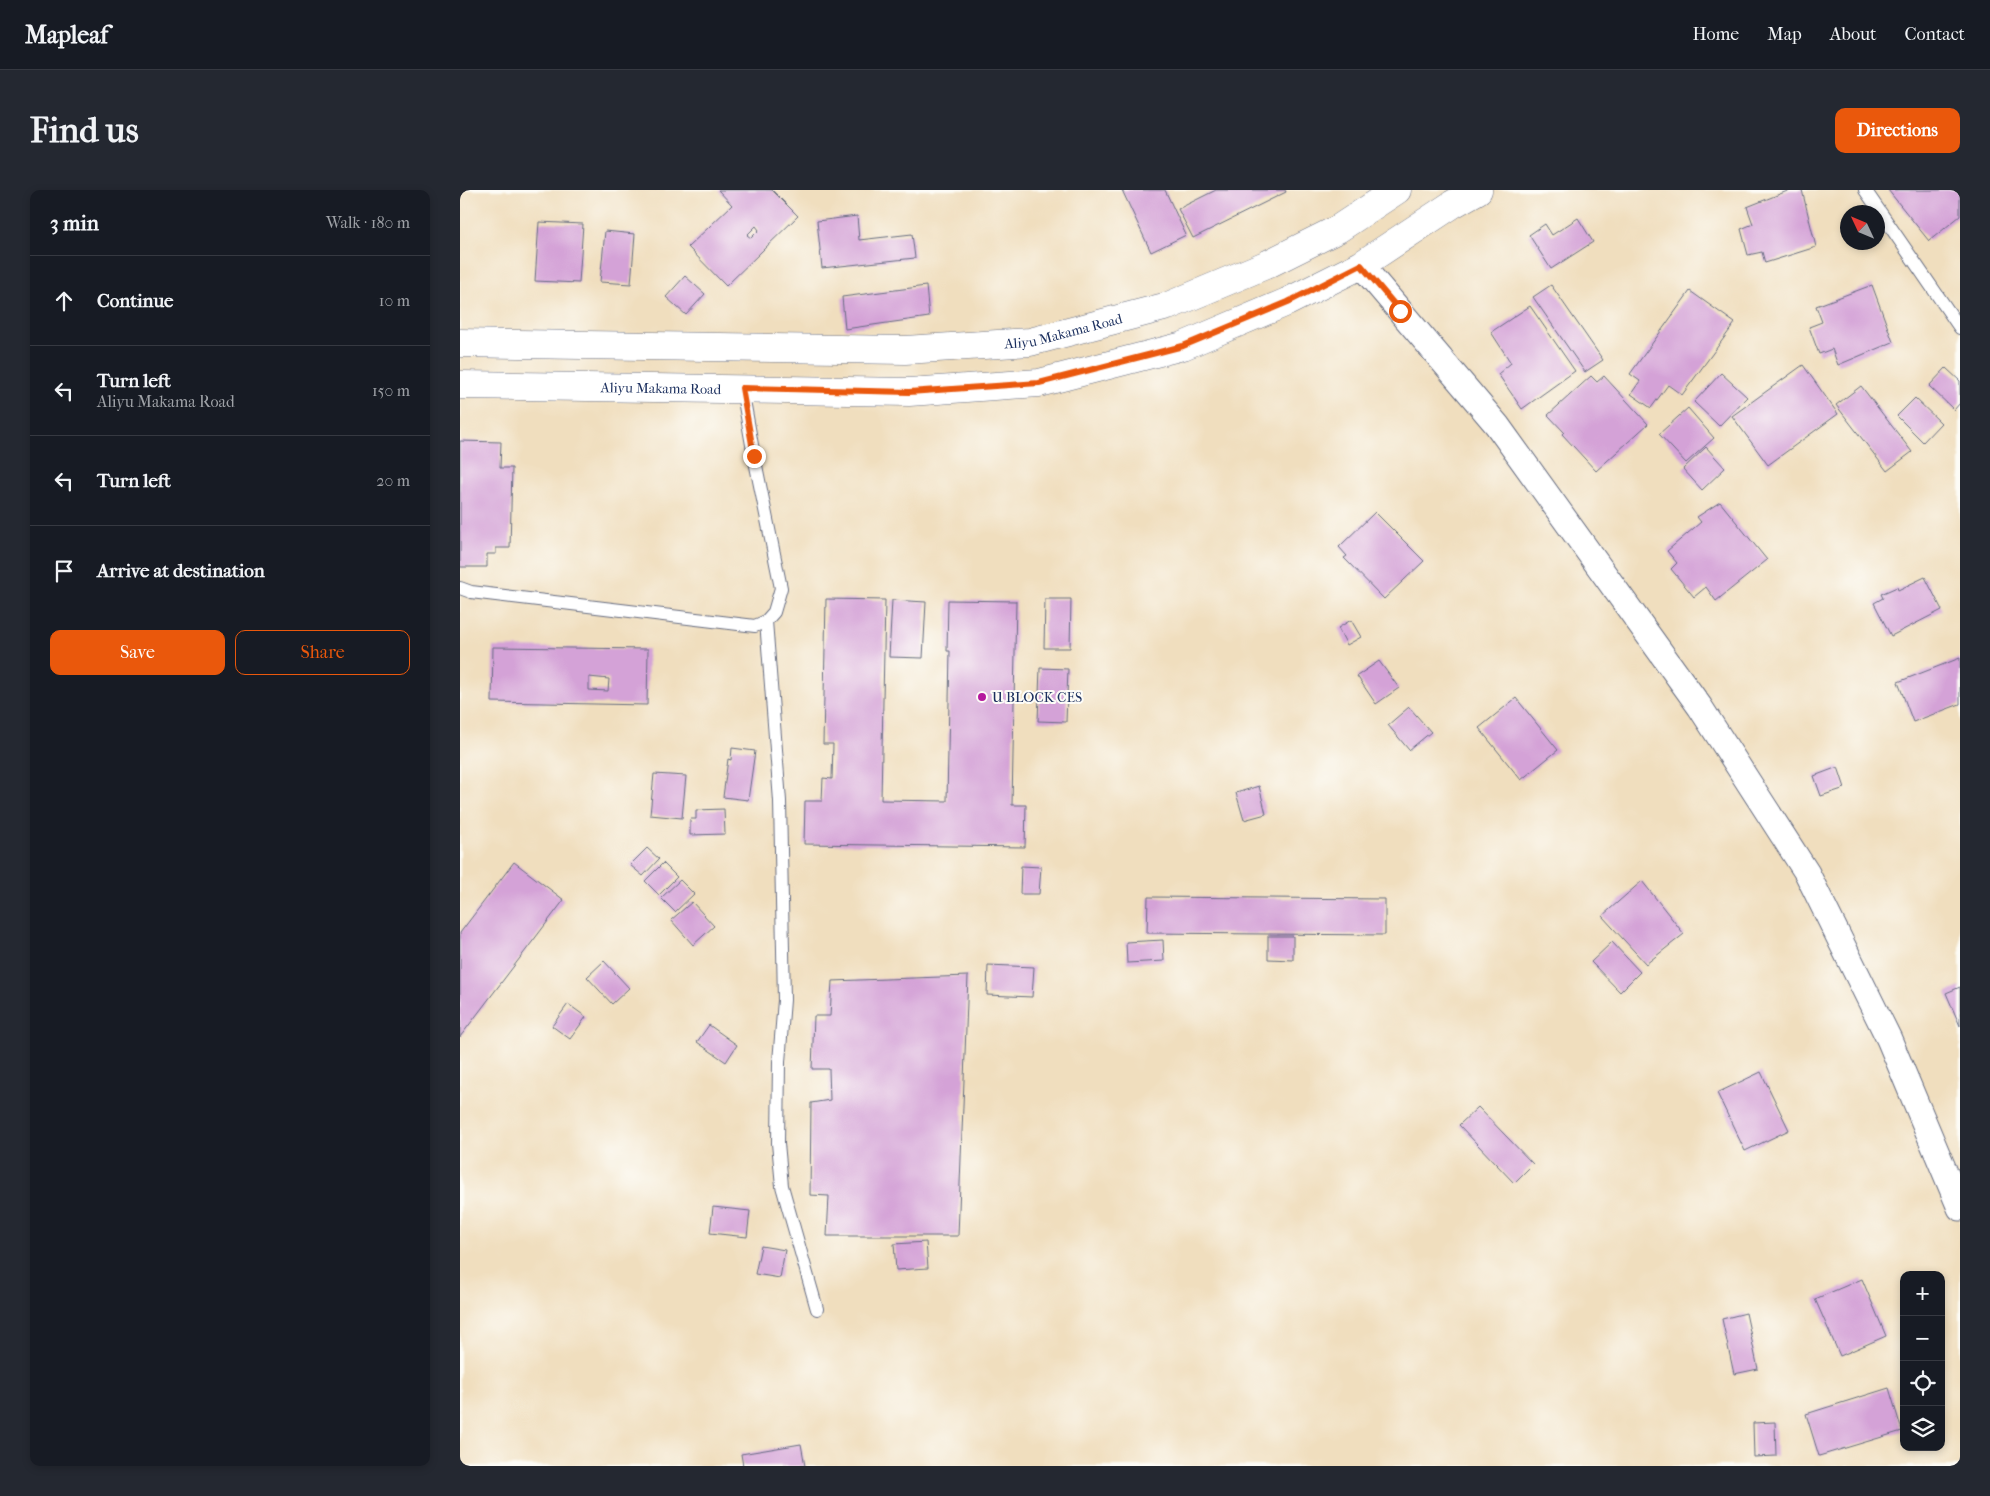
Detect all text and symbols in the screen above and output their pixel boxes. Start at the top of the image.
text: Mapleaf [25,21,108,49]
text: Home [1692,24,1739,45]
text: Map [1767,24,1802,45]
text: About [1830,24,1876,45]
text: Contact [1904,24,1965,45]
button: Directions [1835,108,1960,153]
text: Find us [30,110,139,151]
north arrow [1840,205,1885,250]
text: 3 min [50,211,99,235]
text: Walk · 180 m [326,213,410,232]
icon: ahead [50,287,78,315]
text: Continue [97,290,173,312]
text: 10 m [379,291,410,310]
route start [1389,300,1412,323]
street label: Aliyu Makama Road [1003,310,1124,352]
text: Turn left [97,370,171,392]
icon: left [50,377,78,405]
street label: Aliyu Makama Road [600,379,722,398]
text: 150 m [372,381,410,400]
text: Aliyu Makama Road [97,392,235,411]
route end [743,445,766,468]
icon: left [50,467,78,495]
text: Turn left [97,470,171,492]
text: 20 m [376,471,410,490]
icon: arrive [50,557,78,585]
text: Arrive at destination [97,560,265,582]
button: Save [50,630,225,675]
button: Share [235,630,410,675]
place label: U BLOCK CES [992,689,1082,706]
marker: U BLOCK CES [976,691,988,703]
map controls [1900,1271,1945,1451]
button: + [1900,1271,1945,1316]
button: − [1900,1316,1945,1361]
button: locate [1900,1361,1945,1406]
button: layers [1900,1406,1945,1451]

